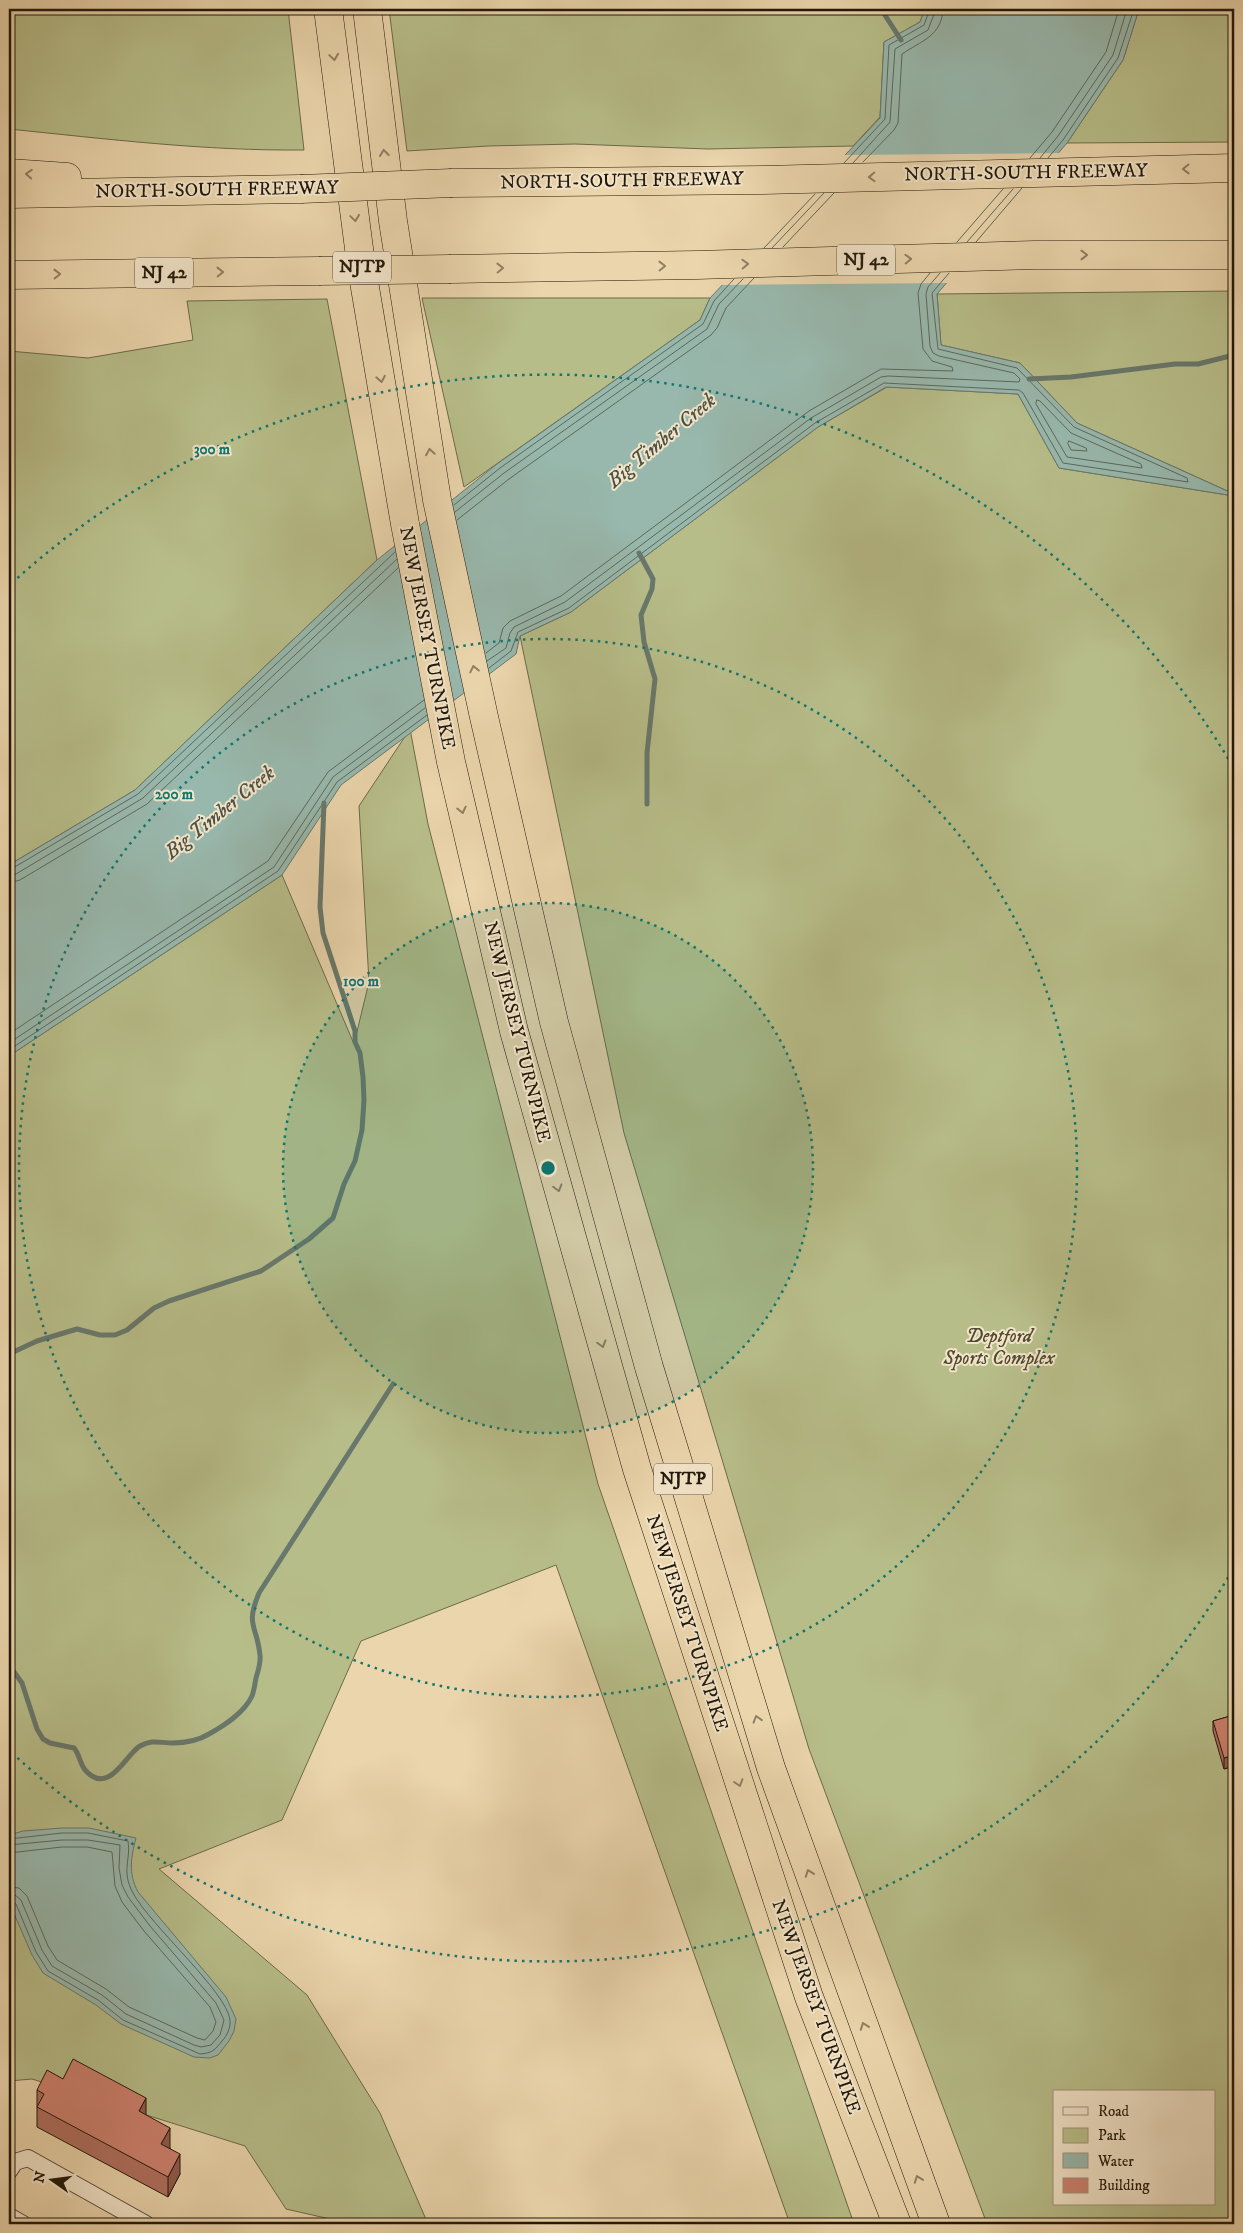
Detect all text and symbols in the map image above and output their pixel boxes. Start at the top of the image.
one-way arrow [328,53,339,61]
one-way arrow [380,149,390,157]
street label: NORTH-SOUTH FREEWAY [904,159,1149,187]
one-way arrow [1181,164,1189,174]
street label: NORTH-SOUTH FREEWAY [500,167,745,195]
one-way arrow [25,169,33,180]
one-way arrow [867,172,875,182]
street label: NORTH-SOUTH FREEWAY [95,176,340,204]
one-way arrow [349,214,360,222]
road number: NJ 42 [837,244,895,276]
one-way arrow [1080,250,1088,260]
road number: NJTP [333,252,391,282]
one-way arrow [904,253,912,264]
road number: NJ 42 [135,258,193,288]
one-way arrow [742,258,750,269]
one-way arrow [658,261,666,271]
one-way arrow [496,263,504,273]
one-way arrow [216,267,224,277]
one-way arrow [54,269,62,280]
one-way arrow [375,374,385,383]
water label: Big Timber Creek [602,388,722,494]
text: 300 m [194,440,231,459]
one-way arrow [425,448,435,456]
street label: NEW JERSEY TURNPIKE [394,525,460,751]
one-way arrow [469,664,480,673]
water label: Big Timber Creek [159,761,281,866]
text: 200 m [155,785,194,804]
one-way arrow [456,805,467,814]
street label: NEW JERSEY TURNPIKE [478,919,556,1145]
text: 100 m [343,972,380,991]
centre of rings [539,1159,557,1177]
one-way arrow [552,1183,562,1192]
park label: Deptford Sports Complex [943,1325,1056,1371]
one-way arrow [596,1340,607,1349]
road number: NJTP [654,1464,712,1495]
street label: NEW JERSEY TURNPIKE [641,1512,733,1734]
one-way arrow [752,1716,762,1724]
one-way arrow [734,1778,744,1787]
one-way arrow [805,1869,815,1878]
street label: NEW JERSEY TURNPIKE [766,1897,866,2117]
one-way arrow [860,2022,870,2031]
legend [1053,2090,1216,2206]
text: Road [1098,2102,1130,2121]
text: Park [1098,2126,1127,2145]
text: Water [1097,2152,1134,2171]
north arrow [28,2156,78,2206]
text: N [30,2169,51,2185]
one-way arrow [914,2175,924,2184]
text: Building [1098,2176,1150,2195]

